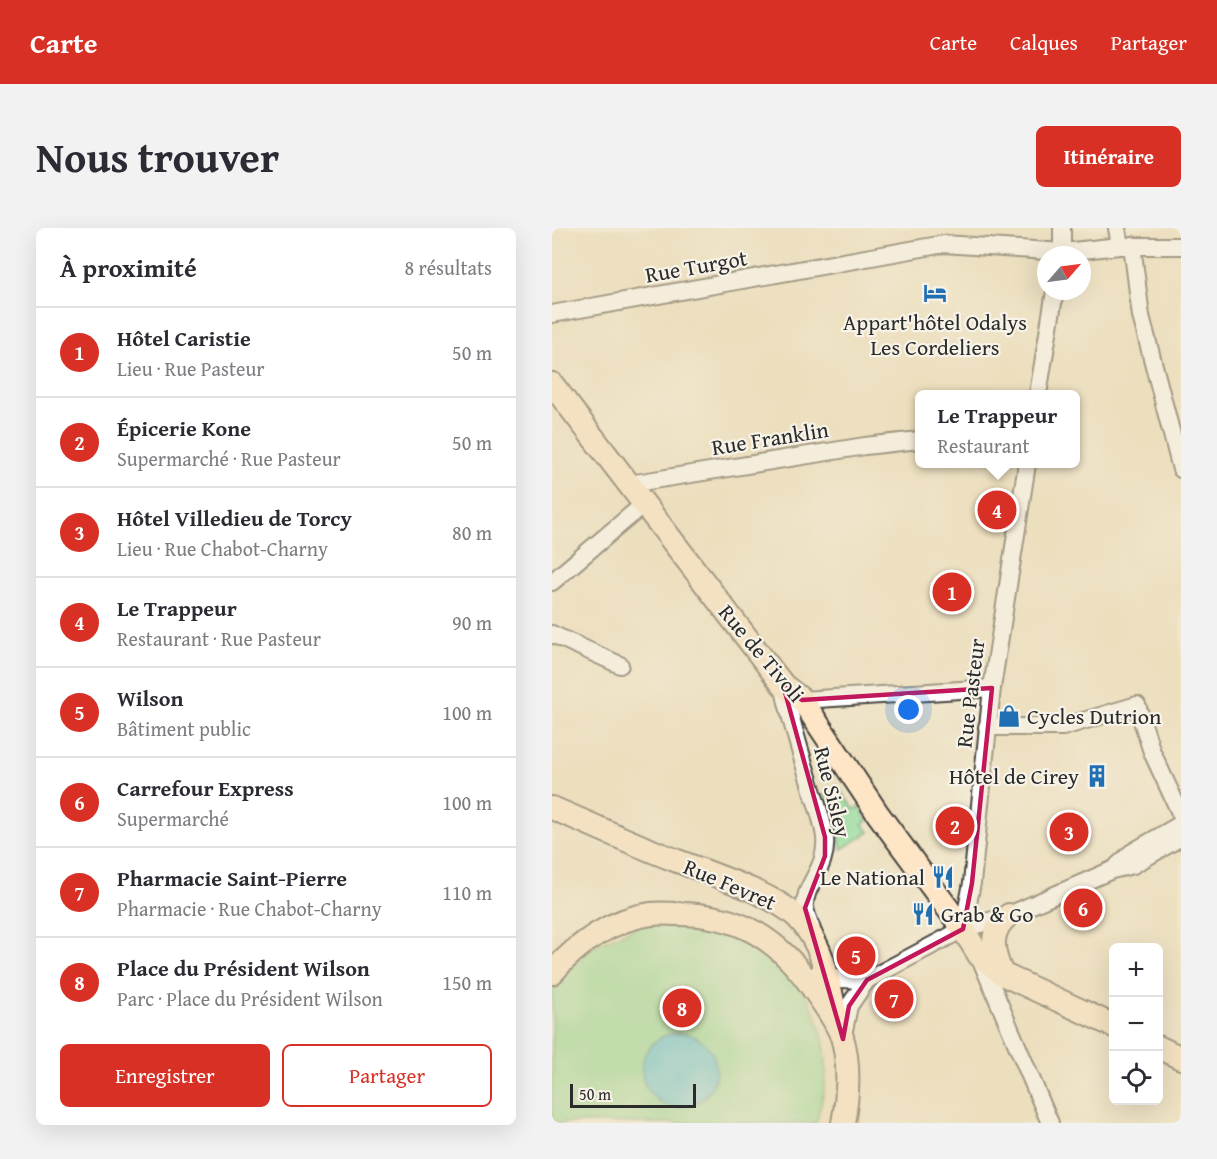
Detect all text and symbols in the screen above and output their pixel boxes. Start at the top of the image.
text: Carte [30,22,97,63]
text: Carte [930,27,977,58]
text: Calques [1010,27,1078,58]
text: Partager [1111,27,1187,58]
text: Nous trouver [36,126,279,187]
button: Itinéraire [1036,126,1181,187]
street label: Rue Turgot [643,241,750,291]
north arrow [1037,246,1091,300]
text: À proximité [60,248,197,287]
text: 8 résultats [404,253,492,282]
hotel icon: Appart'hôtel Odalys Les Cordeliers [922,280,948,306]
place label: Appart'hôtel Odalys Les Cordeliers [843,306,1027,363]
text: Hôtel Caristie [117,322,251,354]
text: 1 [74,338,85,367]
text: 50 m [452,338,492,367]
text: Lieu · Rue Pasteur [117,354,264,383]
popup [915,390,1080,468]
text: Le Trappeur [938,399,1057,431]
text: Épicerie Kone [117,412,251,444]
street label: Rue Franklin [709,413,831,463]
text: 2 [74,428,85,457]
text: 50 m [452,428,492,457]
text: Restaurant [938,431,1030,460]
text: Supermarché · Rue Pasteur [117,444,341,473]
pin: 4 [978,488,1016,532]
text: Hôtel Villedieu de Torcy [117,502,352,534]
text: 3 [74,518,85,547]
text: 80 m [452,518,492,547]
text: Lieu · Rue Chabot-Charny [117,534,328,563]
pin: 1 [932,570,972,614]
text: Le Trappeur [117,592,237,624]
street label: Rue de Tivoli [711,597,813,709]
text: 4 [74,608,85,637]
text: 90 m [452,608,492,637]
text: Restaurant · Rue Pasteur [117,624,321,653]
street label: Rue Pasteur [947,637,993,749]
text: Wilson [117,682,184,714]
your location [894,695,923,724]
text: 5 [74,698,85,727]
text: 100 m [442,698,492,727]
place label: Cycles Dutrion [1027,700,1162,732]
shop icon: Cycles Dutrion [996,703,1022,729]
text: Bâtiment public [117,714,251,743]
street label: Rue Sisley [806,743,860,841]
place label: Hôtel de Cirey [949,760,1079,792]
building icon: Hôtel de Cirey [1084,763,1110,789]
text: Carrefour Express [117,772,294,804]
text: 6 [74,788,85,817]
text: 100 m [442,788,492,817]
text: Supermarché [117,804,229,833]
pin: 2 [936,804,974,848]
pin: 3 [1050,810,1088,854]
street label: Rue Fevret [679,850,781,918]
place label: Le National [820,861,925,893]
text: Pharmacie Saint-Pierre [117,862,347,894]
restaurant icon: Le National [930,864,956,890]
text: 7 [74,878,85,907]
text: 110 m [442,878,492,907]
pin: 6 [1064,886,1102,930]
text: Pharmacie · Rue Chabot-Charny [117,894,382,923]
place label: Grab & Go [941,898,1033,930]
restaurant icon: Grab & Go [910,901,936,927]
pin: 5 [836,934,876,978]
map controls [1109,943,1163,1105]
button: + [1109,943,1163,997]
text: Place du Président Wilson [117,952,370,984]
text: 8 [74,968,85,997]
text: 150 m [442,968,492,997]
pin: 7 [874,976,914,1022]
text: Parc · Place du Président Wilson [117,984,383,1013]
pin: 8 [662,986,702,1030]
button: − [1109,997,1163,1051]
button: Enregistrer [60,1044,270,1107]
button: Partager [282,1044,492,1107]
button: locate [1109,1051,1163,1105]
scale bar [570,1081,696,1108]
text: 50 m [579,1082,611,1106]

